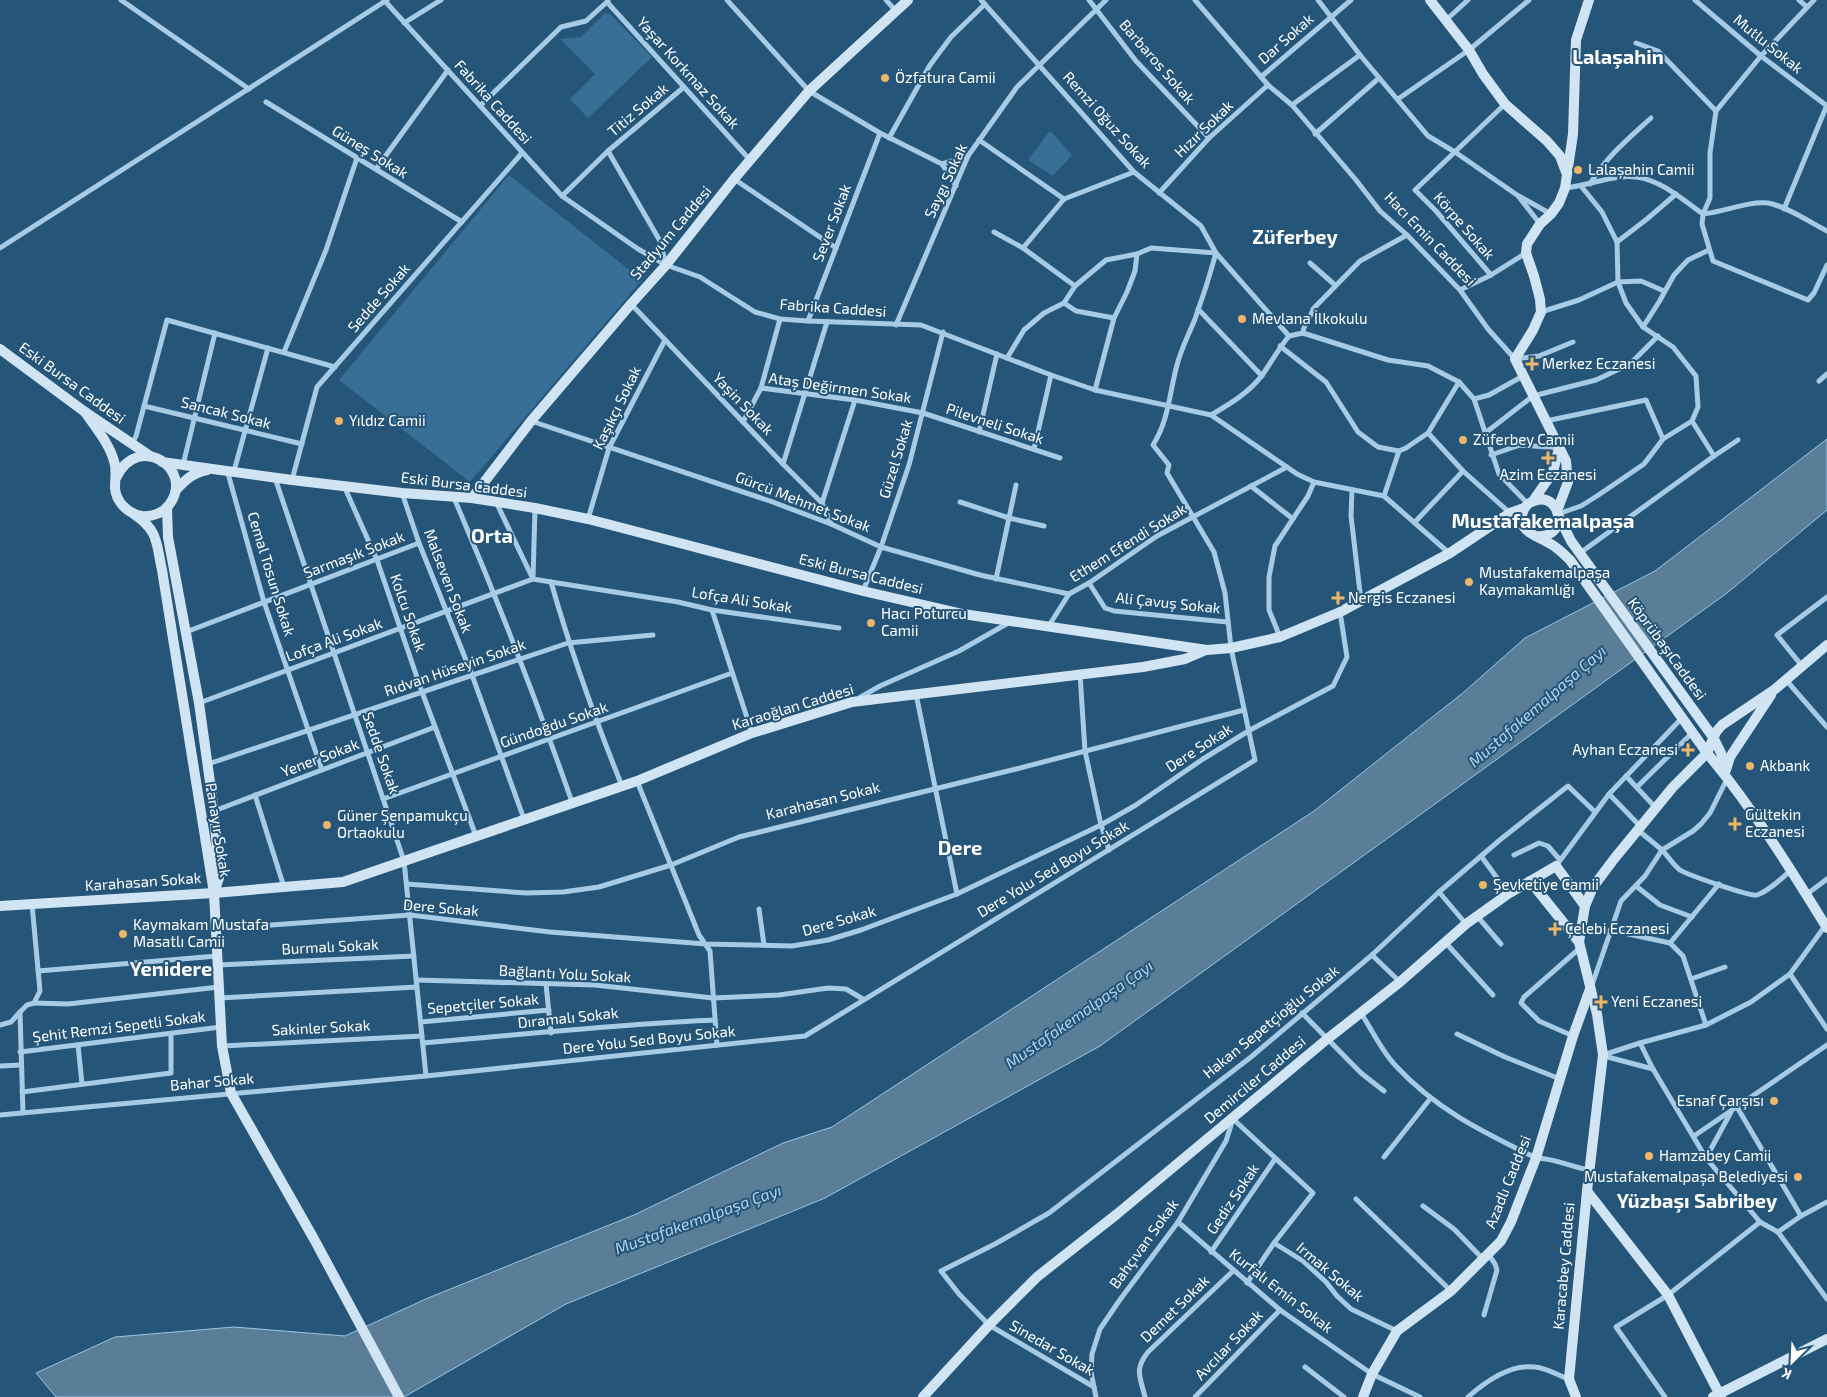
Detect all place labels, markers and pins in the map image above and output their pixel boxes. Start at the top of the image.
place label: Özfatura Camii [895,68,996,86]
marker: Özfatura Camii [879,72,891,84]
place label: Lalaşahin Camii [1588,160,1694,179]
marker: Lalaşahin Camii [1572,164,1584,176]
place label: Mevlana İlkokulu [1252,309,1368,327]
marker: Mevlana İlkokulu [1236,313,1248,325]
place label: Merkez Eczanesi [1542,354,1655,372]
marker: Merkez Eczanesi [1526,358,1538,370]
place label: Yıldız Camii [349,411,426,429]
marker: Yıldız Camii [333,415,345,427]
place label: Züferbey Camii [1473,430,1575,448]
marker: Züferbey Camii [1457,434,1469,446]
marker: Azim Eczanesi [1542,452,1554,464]
place label: Azim Eczanesi [1500,465,1596,483]
place label: Mustafakemalpaşa Kaymakamlığı [1479,563,1610,598]
marker: Mustafakemalpaşa Kaymakamlığı [1463,576,1475,588]
place label: Nergis Eczanesi [1348,588,1455,606]
marker: Nergis Eczanesi [1332,592,1344,604]
place label: Hacı Poturcu Camii [881,604,967,639]
marker: Hacı Poturcu Camii [865,617,877,629]
place label: Ayhan Eczanesi [1572,740,1678,758]
marker: Ayhan Eczanesi [1682,744,1694,756]
place label: Akbank [1760,756,1810,774]
marker: Akbank [1744,760,1756,772]
place label: Gültekin Eczanesi [1745,805,1805,840]
place label: Güner Şenpamukçu Ortaokulu [337,806,468,841]
marker: Gültekin Eczanesi [1729,818,1741,830]
marker: Güner Şenpamukçu Ortaokulu [321,819,333,831]
place label: Şevketiye Camii [1493,875,1599,894]
marker: Şevketiye Camii [1477,879,1489,891]
place label: Kaymakam Mustafa Masatlı Camii [133,915,269,950]
place label: Çelebi Eczanesi [1565,919,1669,938]
marker: Çelebi Eczanesi [1549,923,1561,935]
marker: Kaymakam Mustafa Masatlı Camii [117,928,129,940]
place label: Yeni Eczanesi [1611,992,1702,1010]
marker: Yeni Eczanesi [1595,996,1607,1008]
place label: Esnaf Çarşısı [1677,1091,1764,1110]
marker: Esnaf Çarşısı [1768,1095,1780,1107]
place label: Hamzabey Camii [1659,1146,1771,1164]
marker: Hamzabey Camii [1643,1150,1655,1162]
place label: Mustafakemalpaşa Belediyesi [1584,1167,1788,1186]
marker: Mustafakemalpaşa Belediyesi [1792,1171,1804,1183]

